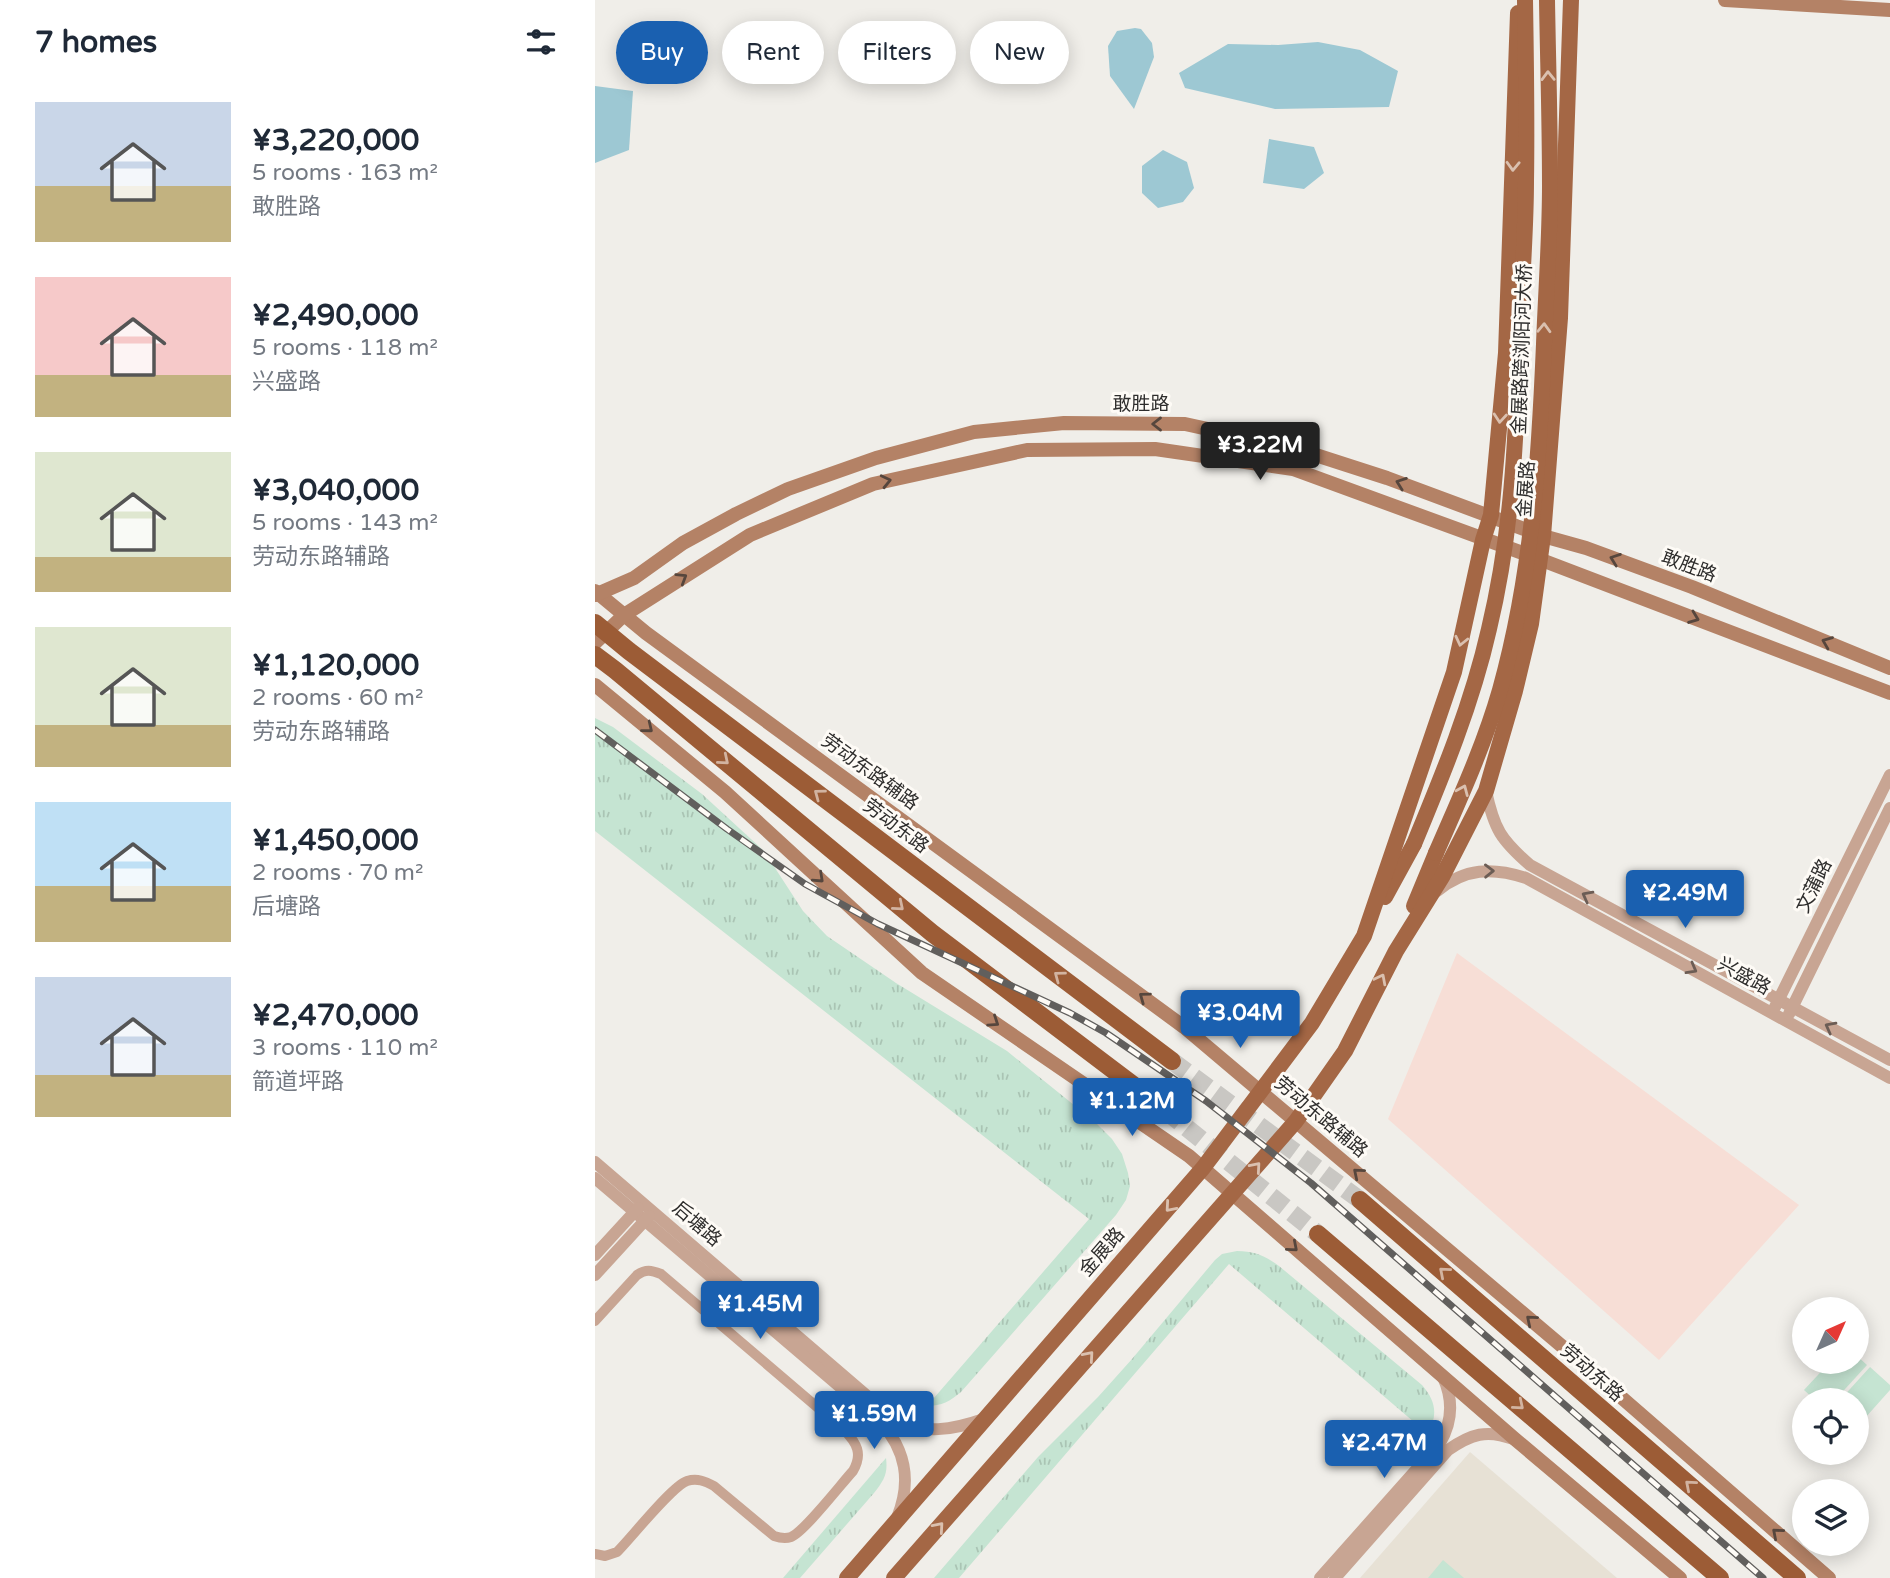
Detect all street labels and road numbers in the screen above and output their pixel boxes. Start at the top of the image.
street label: 金展路跨浏阳河大桥 [1508,263,1536,435]
street label: 敢胜路 [1112,393,1170,415]
street label: 金展路 [1513,460,1539,518]
street label: 敢胜路 [1658,546,1720,586]
street label: 劳动东路辅路 [817,730,923,814]
street label: 劳动东路 [859,794,933,858]
street label: 文蒲路 [1792,856,1836,916]
street label: 兴盛路 [1714,953,1774,999]
street label: 劳动东路辅路 [1270,1072,1372,1162]
street label: 后塘路 [668,1197,726,1251]
street label: 金展路 [1075,1223,1129,1281]
street label: 劳动东路 [1556,1340,1628,1406]

